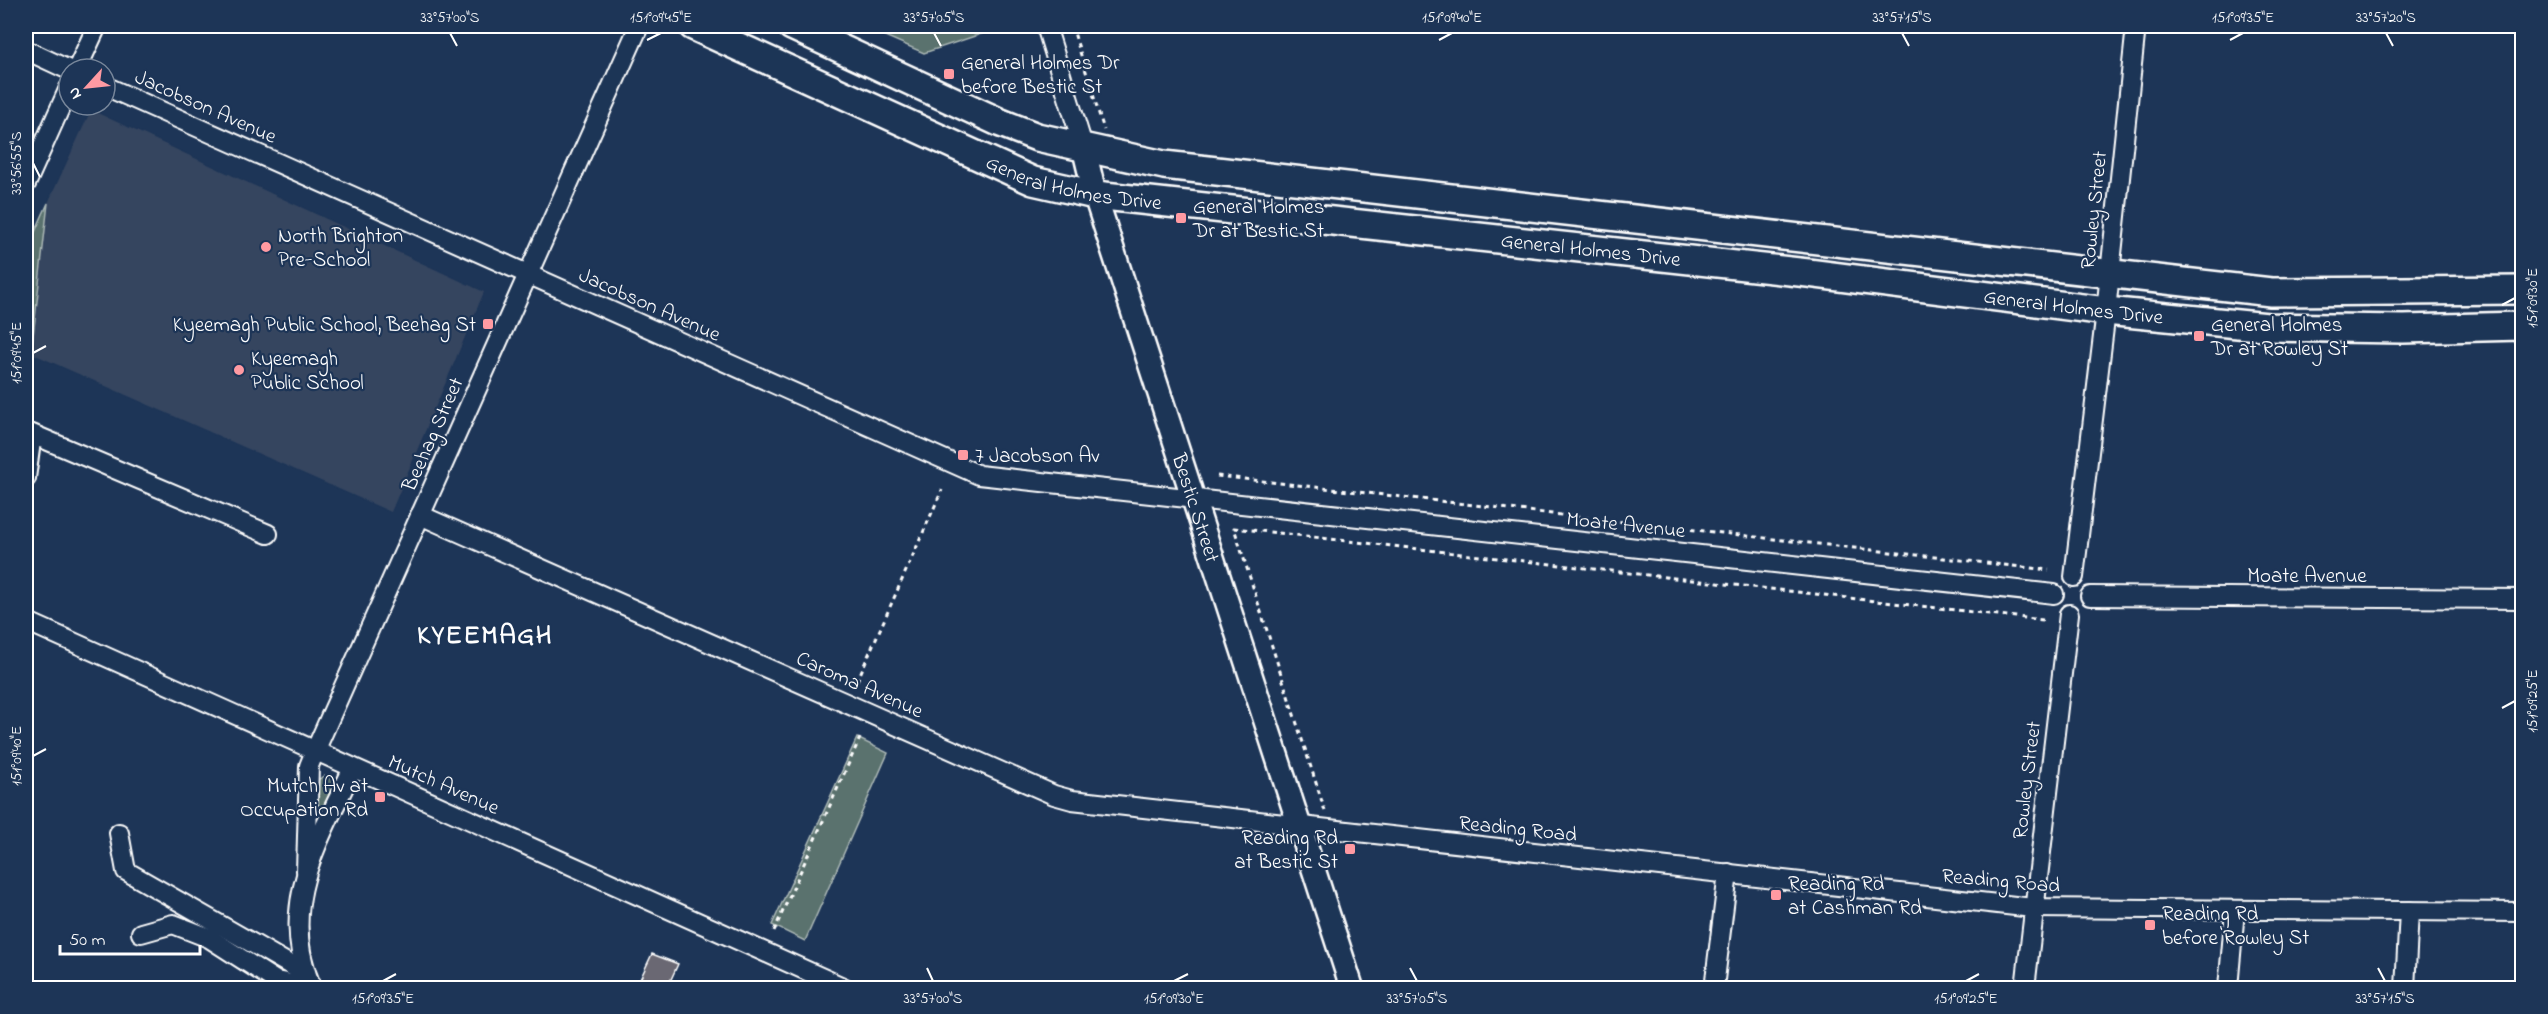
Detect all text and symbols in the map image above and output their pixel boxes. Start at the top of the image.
text: 33°57'00"S [421,7,480,29]
text: 151°09'45"E [630,7,692,29]
text: 33°57'05"S [904,7,965,29]
text: 151°09'40"E [1422,7,1482,29]
text: 33°57'15"S [1872,7,1932,29]
text: 151°09'35"E [2212,7,2274,29]
text: 33°57'20"S [2356,7,2416,29]
place label: General Holmes Dr before Bestic St [961,49,1120,103]
north arrow [57,57,117,117]
street label: Jacobson Avenue [130,63,281,153]
marker: General Holmes Dr before Bestic St [942,67,956,81]
text: N [62,82,89,103]
text: 33°56'55"S [6,131,28,195]
street label: General Holmes Drive [980,148,1164,219]
street label: Rowley Street [2074,150,2118,271]
place label: General Holmes Dr at Bestic St [1192,193,1324,247]
marker: General Holmes Dr at Bestic St [1174,211,1188,225]
place label: North Brighton Pre-School [278,222,403,276]
street label: General Holmes Drive [1499,226,1683,276]
marker: North Brighton Pre-School [259,240,273,254]
street label: Jacobson Avenue [574,261,725,351]
text: 151°09'30"E [2522,268,2544,328]
street label: General Holmes Drive [1982,283,2165,334]
place label: Kyeemagh Public School, Beehag St [173,311,476,343]
place label: General Holmes Dr at Rowley St [2210,311,2348,367]
marker: Kyeemagh Public School, Beehag St [481,317,495,331]
text: 151°09'45"E [6,322,28,384]
marker: General Holmes Dr at Rowley St [2192,329,2206,343]
place label: Kyeemagh Public School [251,345,364,399]
marker: Kyeemagh Public School [232,363,246,377]
street label: Beehag Street [395,373,474,498]
place label: 7 Jacobson Av [975,442,1100,472]
marker: 7 Jacobson Av [956,448,970,462]
street label: Bestic Street [1162,449,1226,567]
street label: Moate Avenue [1565,505,1687,547]
street label: Moate Avenue [2247,562,2367,592]
district label: KYEEMAGH [417,617,553,656]
street label: Caroma Avenue [791,644,928,727]
text: 151°09'25"E [2522,669,2544,733]
street label: Rowley Street [2006,720,2052,841]
text: 151°09'40"E [6,726,28,786]
street label: Mutch Avenue [383,748,504,824]
place label: Mutch Av at Occupation Rd [240,772,368,826]
marker: Mutch Av at Occupation Rd [373,790,387,804]
street label: Reading Road [1457,809,1579,853]
place label: Reading Rd at Bestic St [1234,824,1338,878]
marker: Reading Rd at Bestic St [1343,842,1357,856]
street label: Reading Road [1940,862,2061,904]
place label: Reading Rd at Cashman Rd [1788,870,1922,924]
marker: Reading Rd at Cashman Rd [1769,888,1783,902]
place label: Reading Rd before Rowley St [2162,900,2309,956]
scale bar [60,918,200,956]
marker: Reading Rd before Rowley St [2143,918,2157,932]
text: 50 m [69,928,106,954]
text: 151°09'35"E [352,988,414,1010]
text: 33°57'00"S [904,988,963,1010]
text: 151°09'30"E [1144,988,1204,1010]
text: 33°57'05"S [1387,988,1448,1010]
text: 151°09'25"E [1934,988,1998,1010]
text: 33°57'15"S [2355,988,2415,1010]

